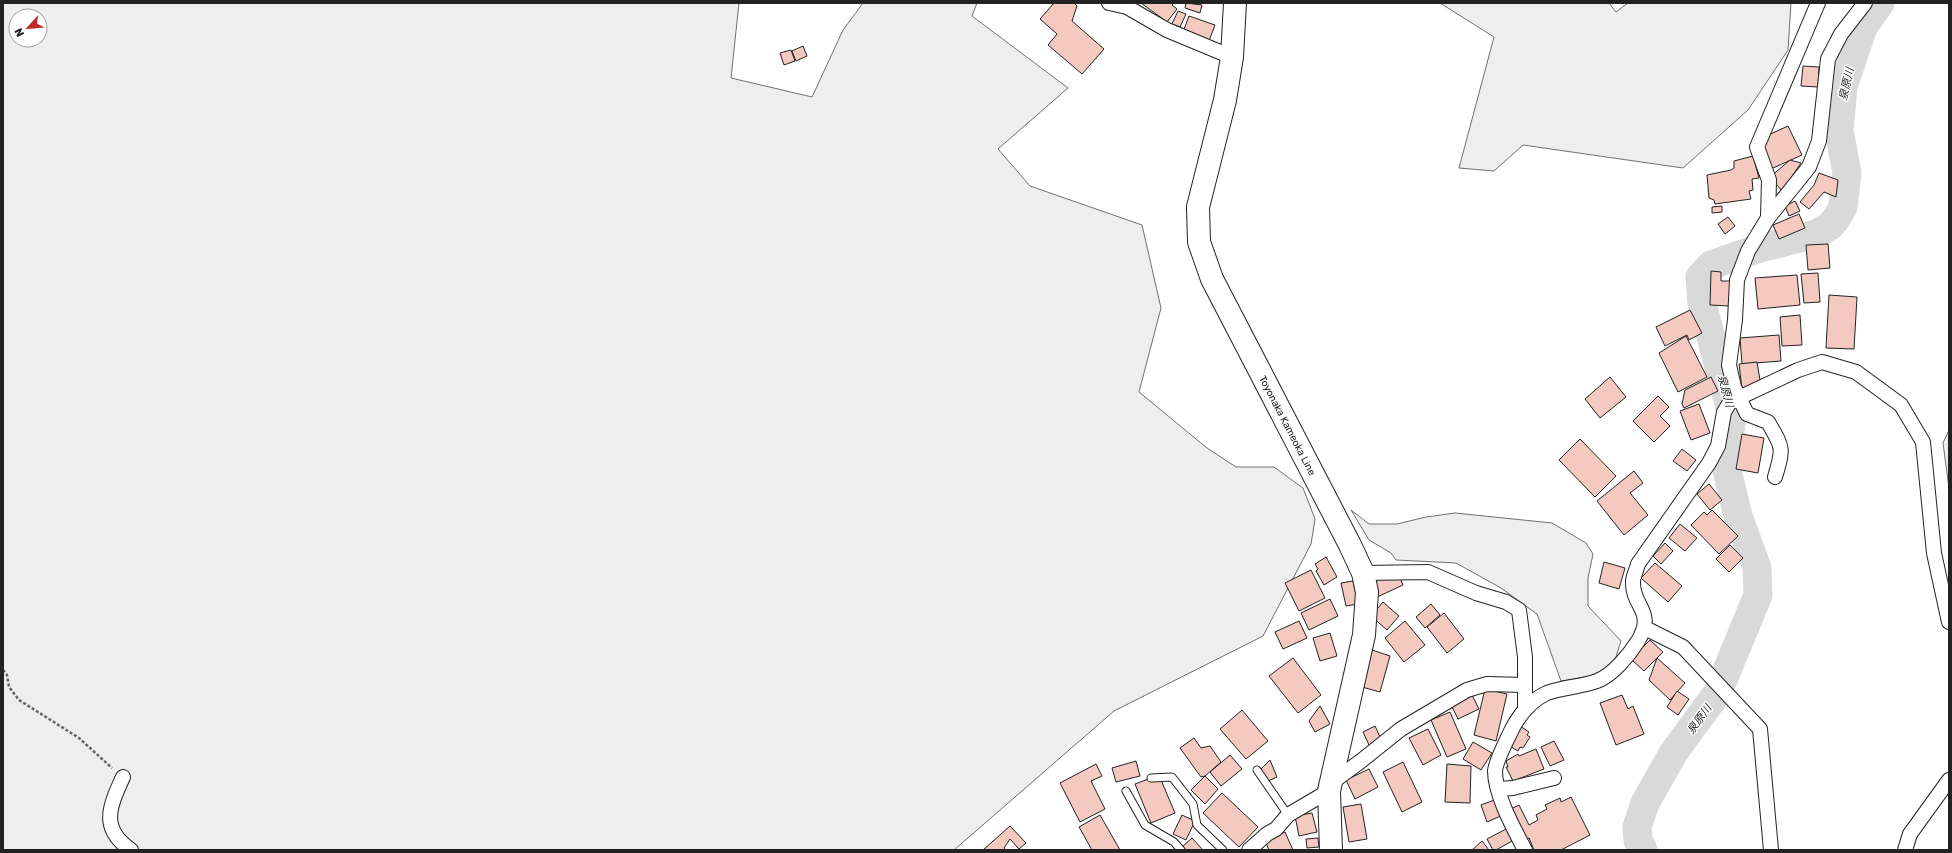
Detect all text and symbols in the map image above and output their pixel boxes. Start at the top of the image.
north arrow [8,8,48,48]
text: N [12,26,27,39]
water label: 泉原川 [1836,66,1857,102]
street label: Toyonaka Kameoka Line [1256,374,1318,478]
water label: 泉原川 [1715,374,1736,410]
water label: 泉原川 [1684,701,1715,736]

